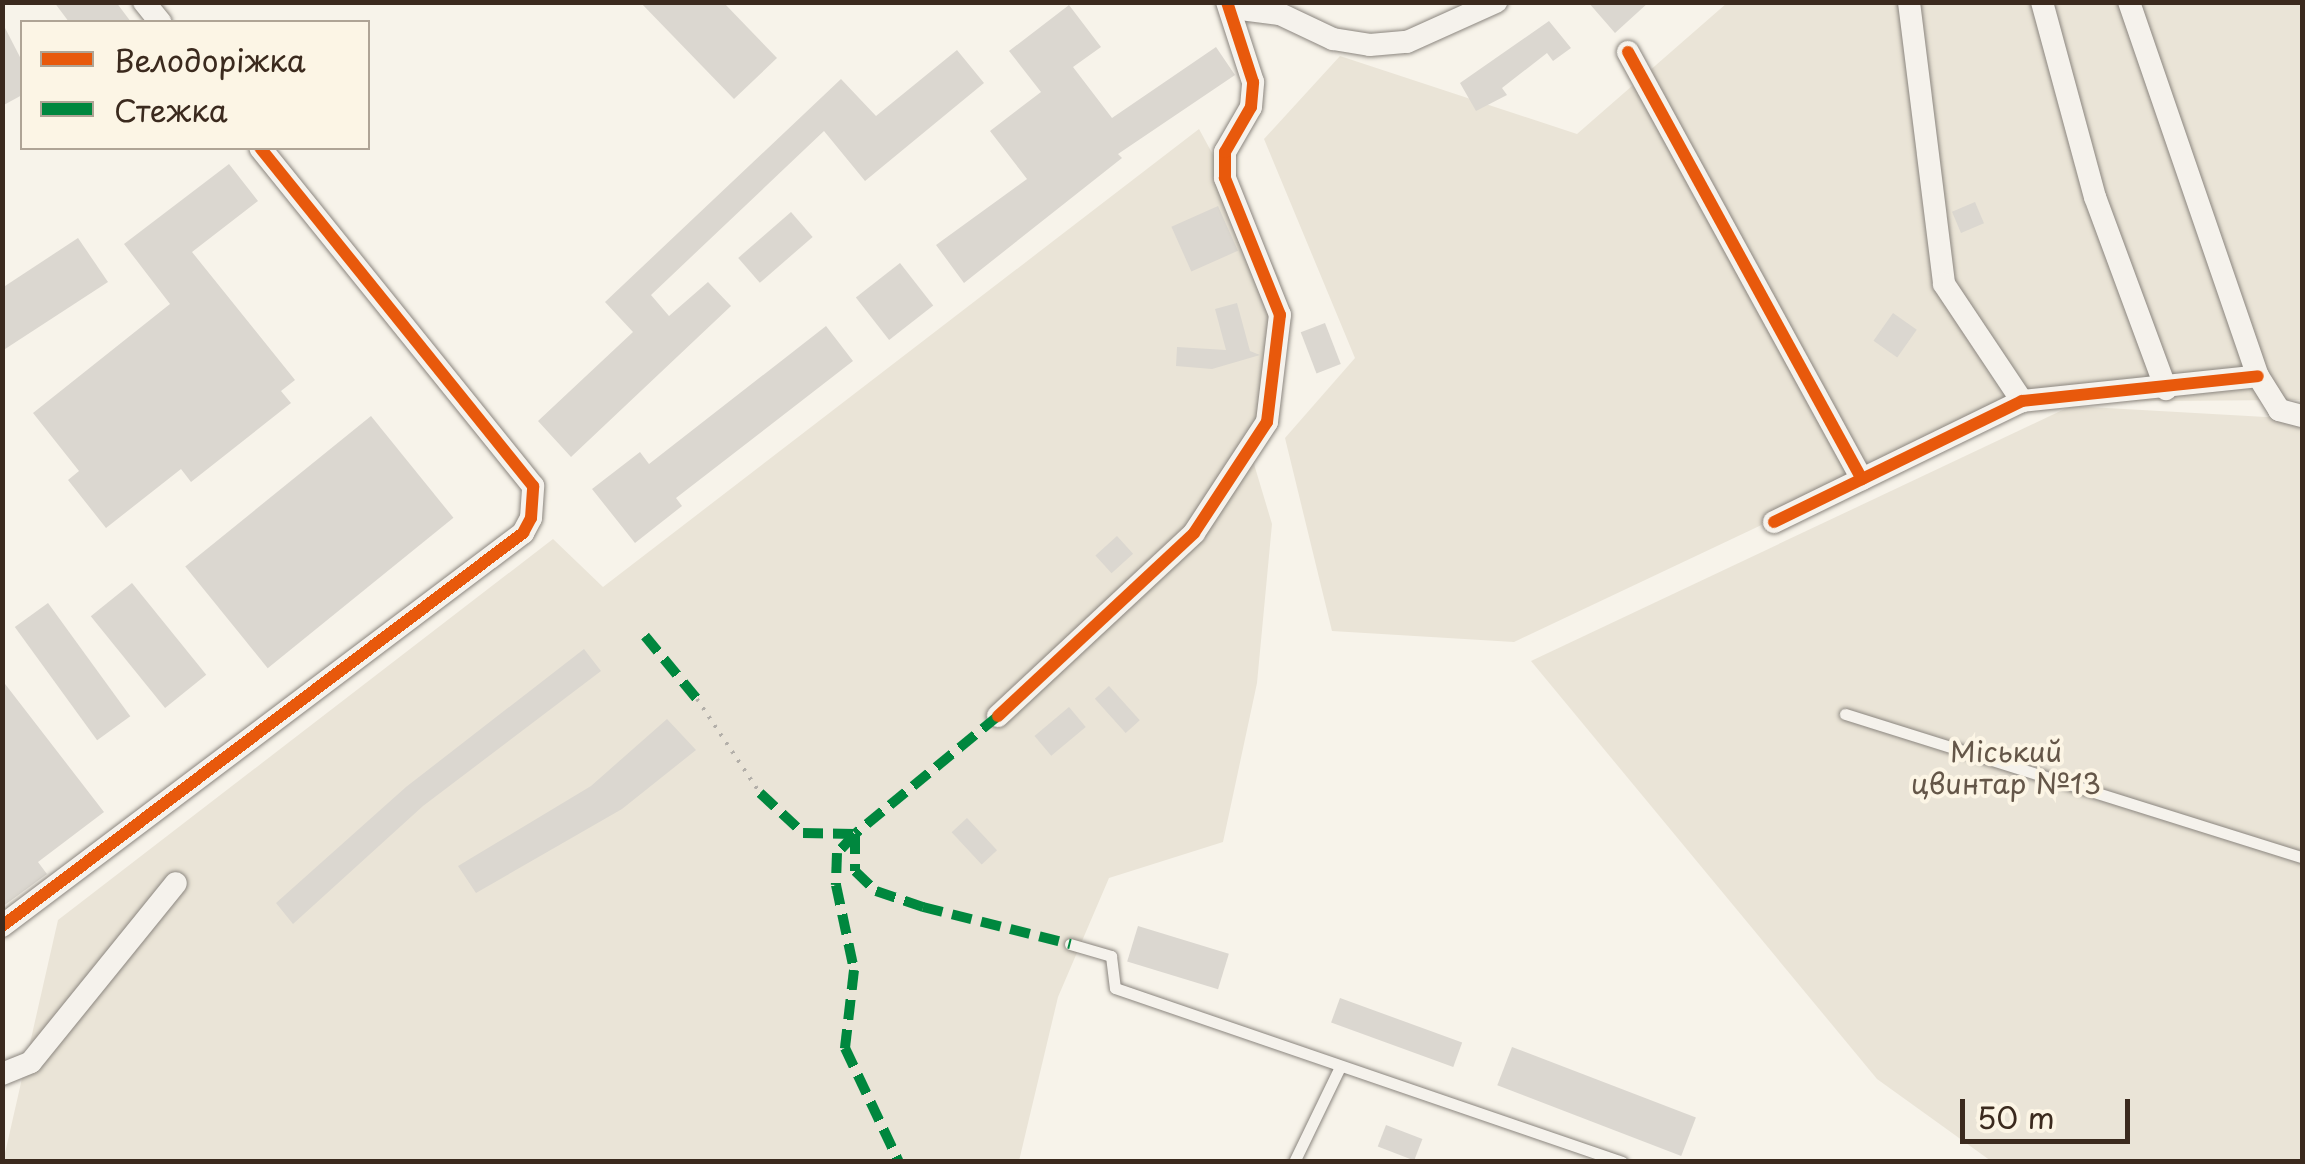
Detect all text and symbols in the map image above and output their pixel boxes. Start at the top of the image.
legend [20,20,370,150]
text: Велодоріжка [114,37,306,82]
text: Стежка [114,87,228,132]
park label: Міський цвинтар №13 [1911,734,2101,800]
scale bar [1965,1079,2135,1141]
text: 50 m [1977,1094,2055,1139]

